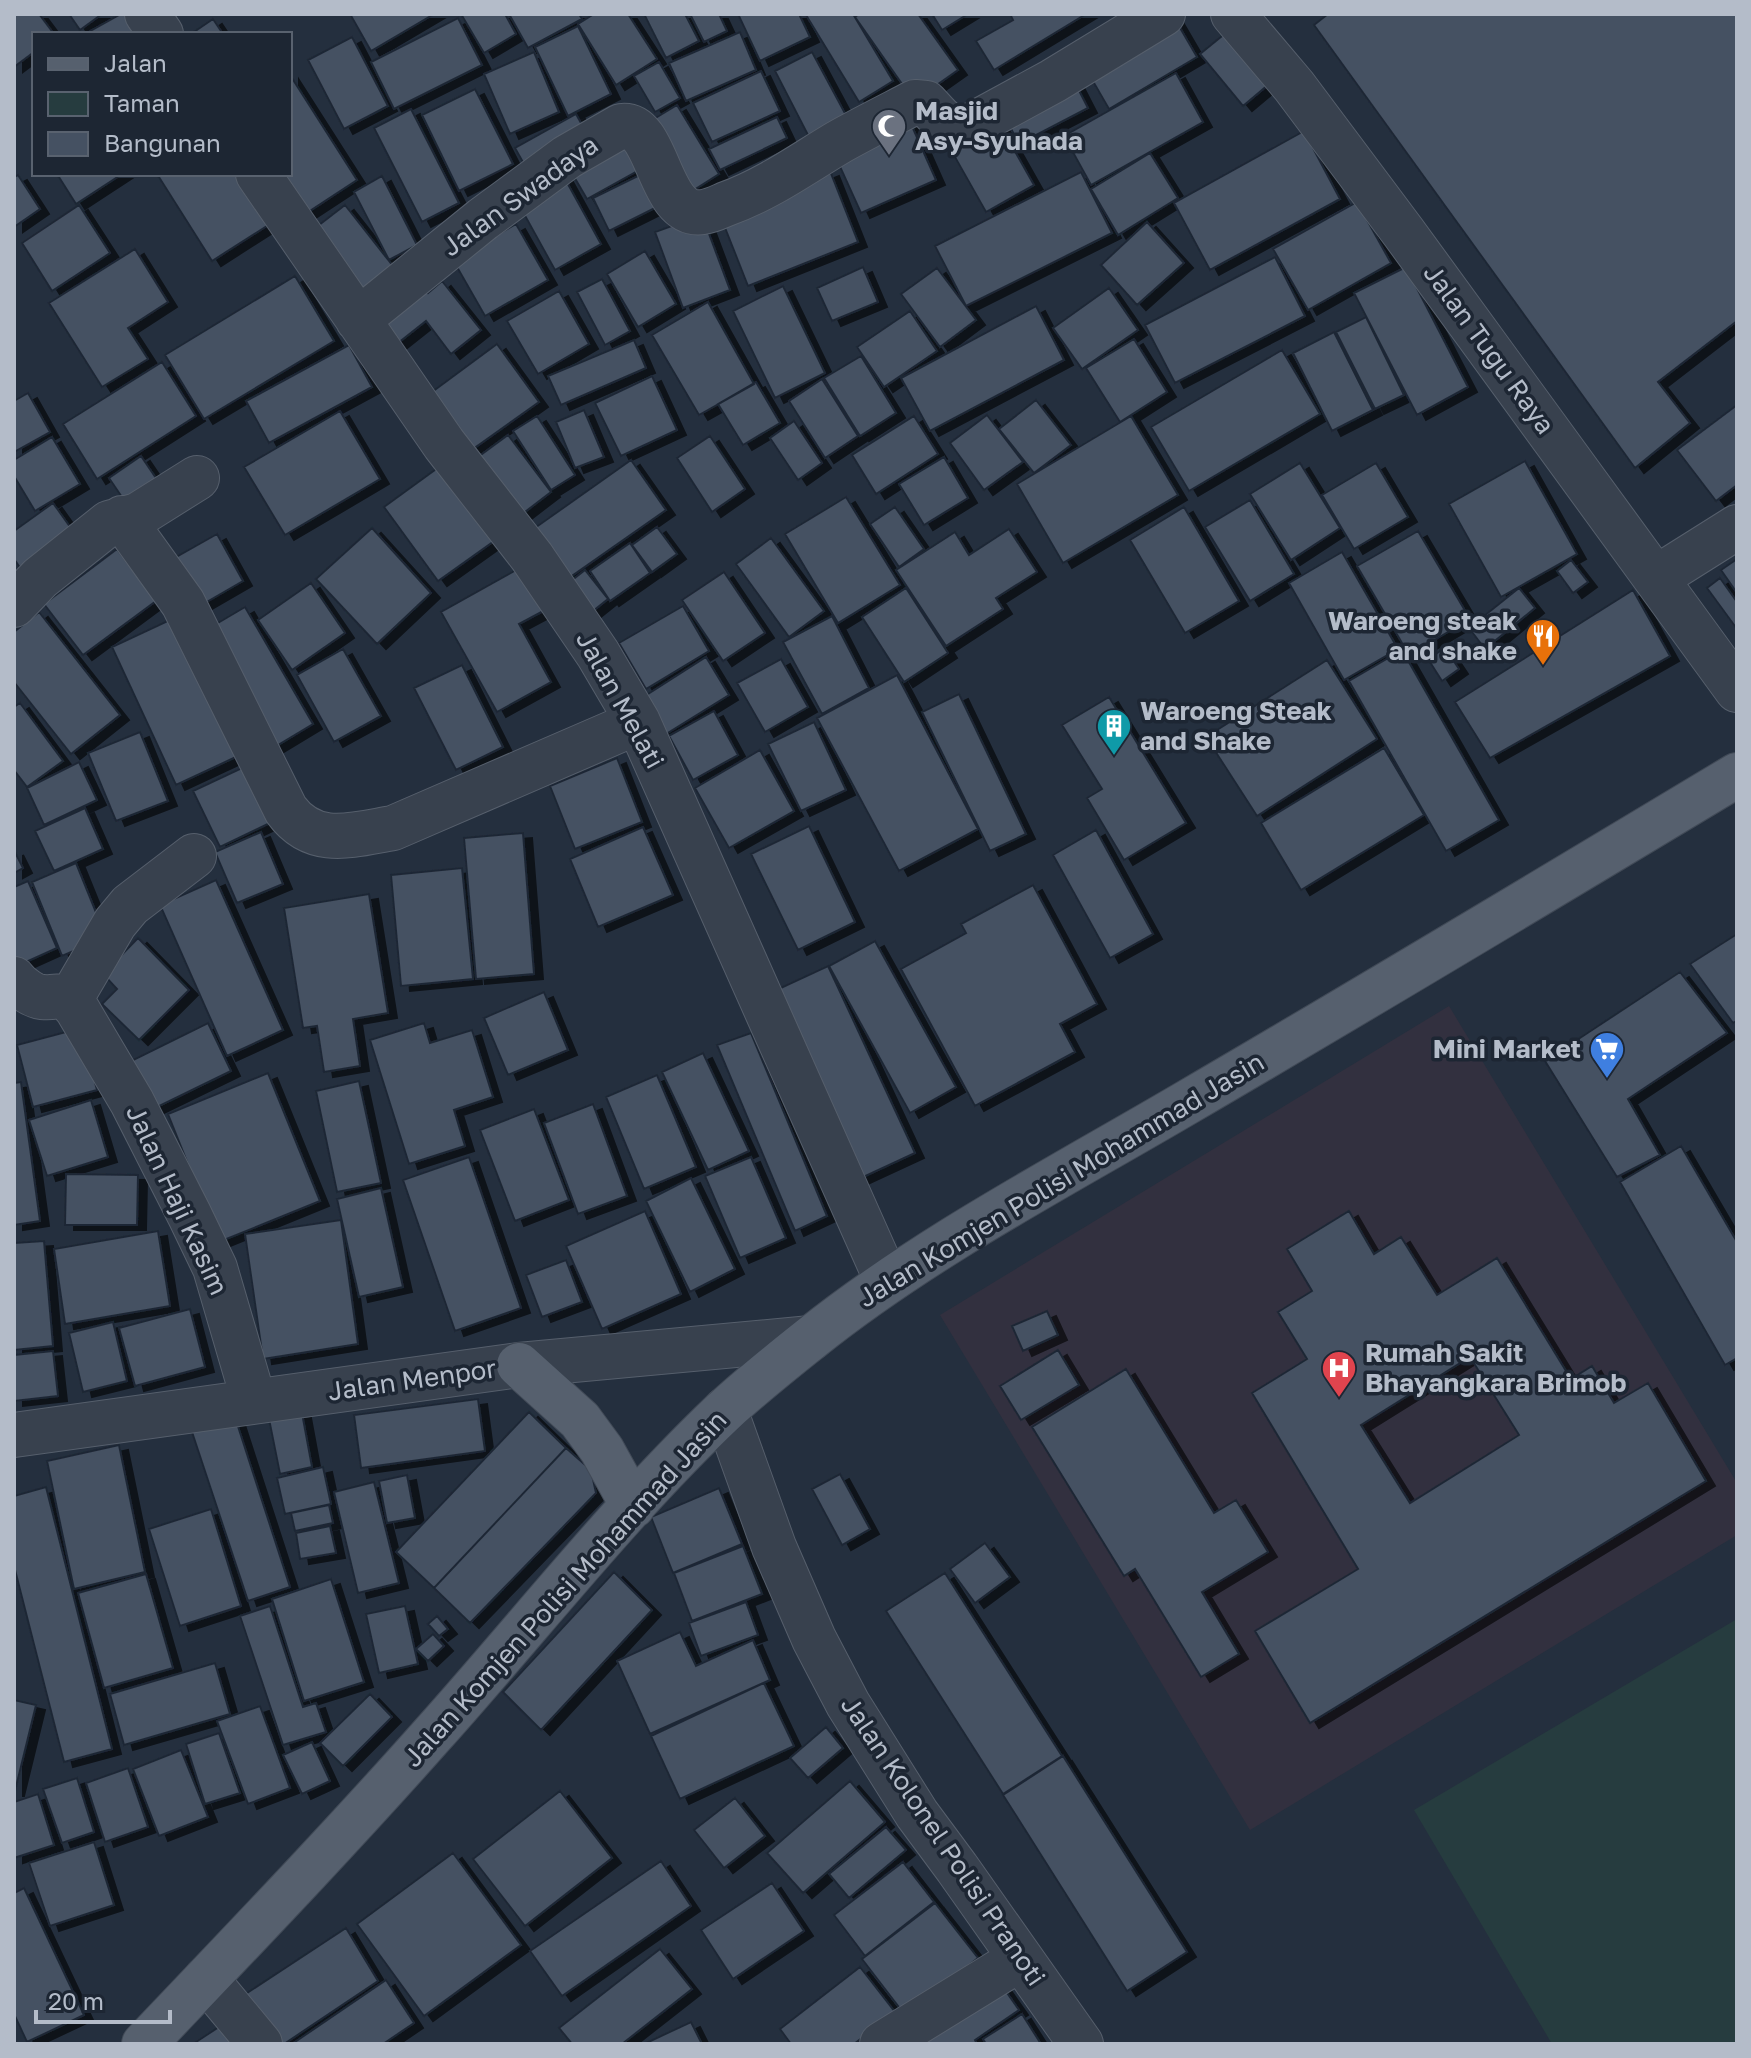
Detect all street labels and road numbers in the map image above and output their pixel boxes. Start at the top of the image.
street label: Jalan Swadaya [436,129,604,262]
street label: Jalan Tugu Raya [1417,258,1561,440]
street label: Jalan Melati [570,626,671,774]
street label: Jalan Komjen Polisi Mohammad Jasin [852,1046,1269,1313]
street label: Jalan Haji Kasim [120,1100,235,1300]
street label: Jalan Menpor [326,1352,498,1407]
street label: Jalan Komjen Polisi Mohammad Jasin [397,1404,733,1773]
street label: Jalan Kolonel Polisi Pranoti [835,1690,1052,1991]

